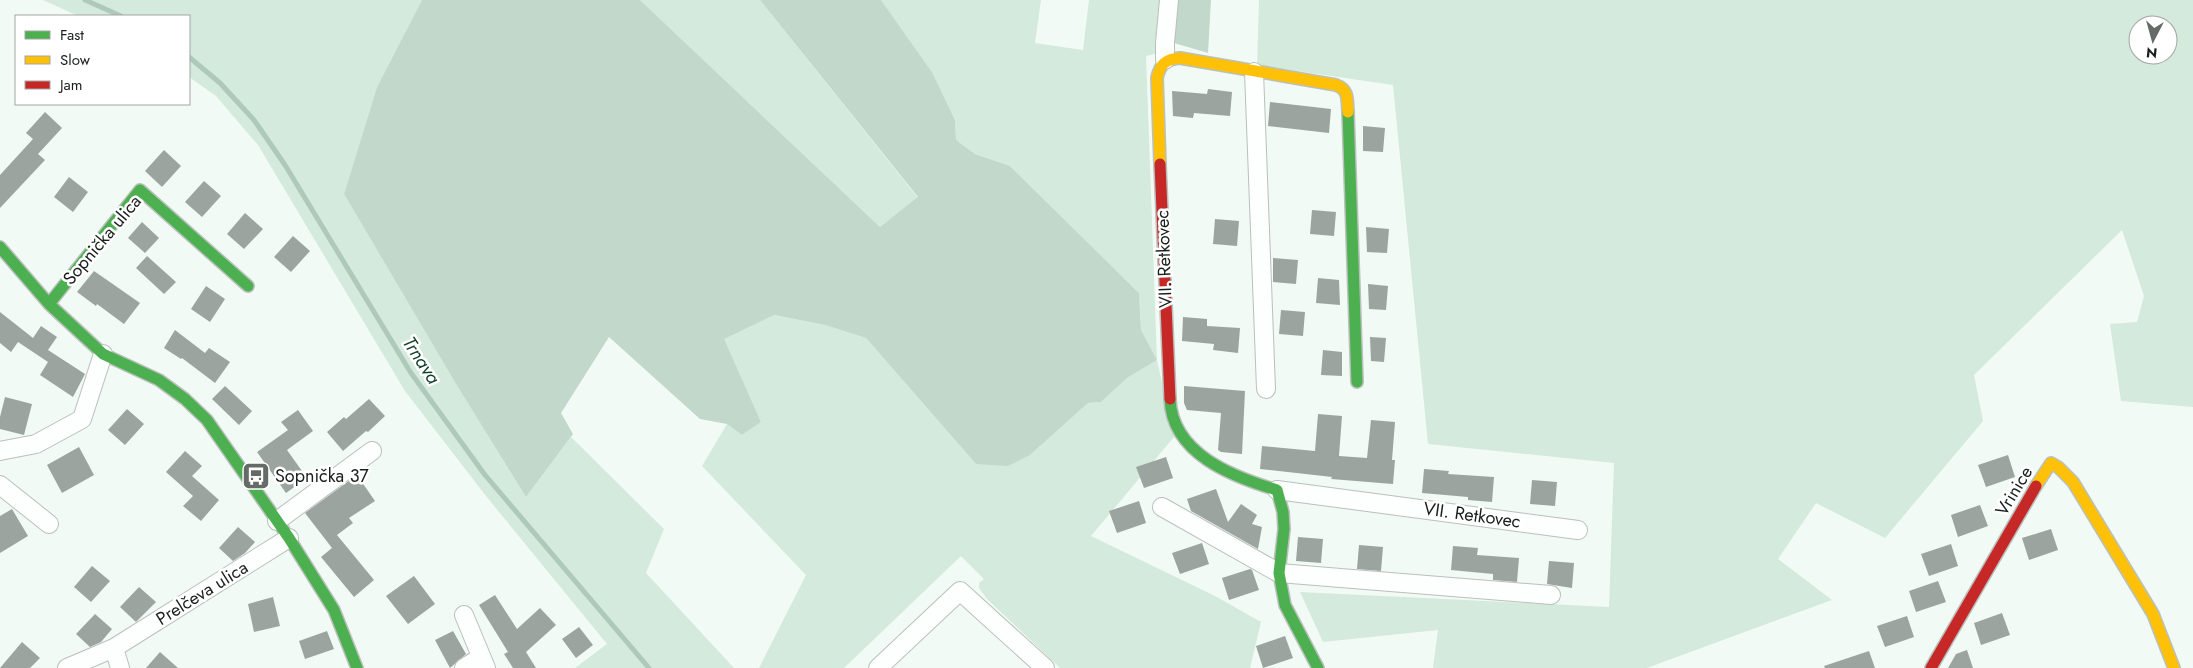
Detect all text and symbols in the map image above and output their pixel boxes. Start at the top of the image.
legend [15,15,190,105]
north arrow [2128,15,2178,65]
text: Fast [60,24,84,46]
text: N [2145,42,2158,63]
text: Slow [60,49,91,71]
text: Jam [58,74,83,96]
street label: Sopnička ulica [57,189,147,291]
street label: VII. Retkovec [1149,210,1179,308]
water label: Trnava [396,331,447,390]
bus stop icon: Sopnička 37 [241,461,271,491]
street label: Vrinice [1989,461,2039,521]
place label: Sopnička 37 [275,463,369,489]
street label: VII. Retkovec [1422,495,1522,535]
street label: Prelčeva ulica [151,554,253,632]

